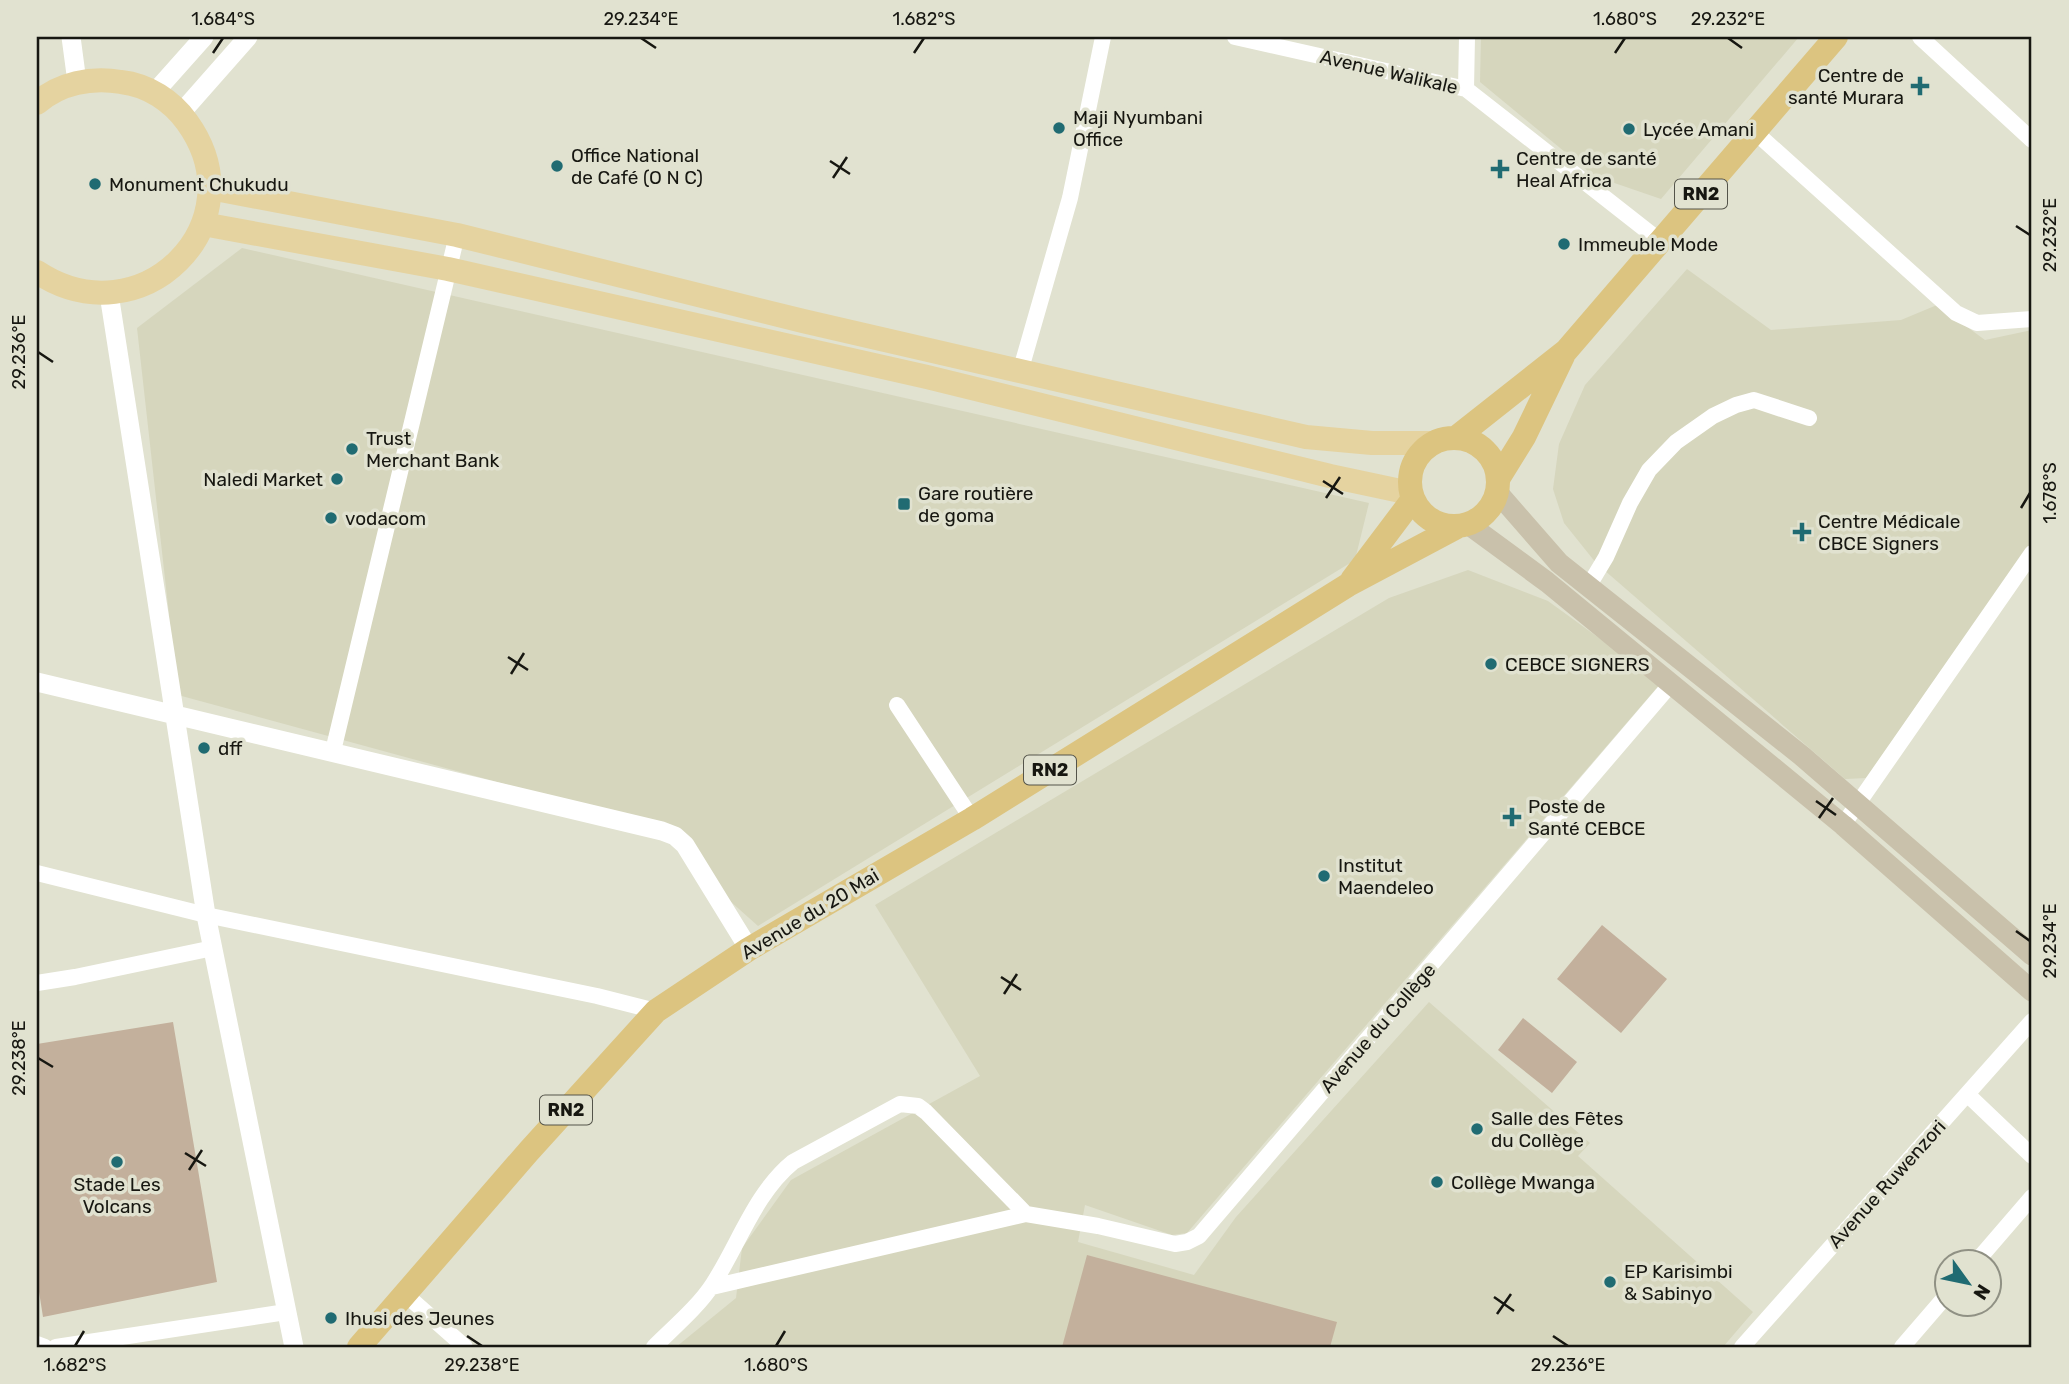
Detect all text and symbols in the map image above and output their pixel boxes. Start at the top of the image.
text: 1.684°S [191,8,255,30]
text: 29.234°E [603,8,679,30]
text: 1.682°S [892,8,956,30]
text: 1.680°S [1593,8,1657,30]
text: 29.232°E [1691,8,1765,30]
street label: Avenue Walikale [1318,45,1460,99]
place label: Centre de santé Murara [1788,64,1904,109]
marker: Centre de santé Murara [1910,76,1930,96]
place label: Maji Nyumbani Office [1073,106,1203,151]
place label: Lycée Amani [1643,118,1754,141]
marker: Maji Nyumbani Office [1051,120,1067,136]
marker: Lycée Amani [1621,121,1637,137]
place label: Office National de Café (O N C) [571,144,703,189]
place label: Centre de santé Heal Africa [1516,147,1657,192]
marker: Office National de Café (O N C) [549,158,565,174]
marker: Centre de santé Heal Africa [1490,159,1510,179]
place label: Monument Chukudu [109,173,289,196]
marker: Monument Chukudu [87,176,103,192]
road number: RN2 [1675,180,1727,209]
text: 29.232°E [2039,198,2061,272]
place label: Immeuble Mode [1578,233,1718,256]
marker: Immeuble Mode [1556,236,1572,252]
text: 29.236°E [8,315,30,389]
place label: Trust Merchant Bank [366,427,499,472]
marker: Trust Merchant Bank [344,441,360,457]
text: 1.678°S [2039,462,2061,524]
place label: Naledi Market [203,468,324,491]
marker: Naledi Market [329,471,345,487]
place label: Gare routière de goma [918,482,1033,527]
marker: Gare routière de goma [896,496,912,512]
place label: vodacom [345,507,426,530]
marker: vodacom [323,510,339,526]
place label: Centre Médicale CBCE Signers [1818,510,1960,555]
marker: Centre Médicale CBCE Signers [1792,522,1812,542]
place label: CEBCE SIGNERS [1505,653,1650,676]
marker: CEBCE SIGNERS [1483,656,1499,672]
place label: dff [218,737,243,760]
marker: dff [196,740,212,756]
road number: RN2 [1024,756,1076,784]
place label: Poste de Santé CEBCE [1528,795,1645,840]
marker: Poste de Santé CEBCE [1502,807,1522,827]
place label: Institut Maendeleo [1338,854,1434,899]
street label: Avenue du 20 Mai [737,864,883,964]
marker: Institut Maendeleo [1316,868,1332,884]
text: 29.234°E [2039,903,2061,979]
street label: Avenue du Collège [1316,959,1440,1097]
text: 29.238°E [8,1020,30,1096]
road number: RN2 [540,1096,592,1125]
place label: Salle des Fêtes du Collège [1491,1107,1623,1152]
street label: Avenue Ruwenzori [1823,1115,1951,1253]
marker: Salle des Fêtes du Collège [1469,1121,1485,1137]
marker: Stade Les Volcans [109,1154,125,1170]
place label: Collège Mwanga [1451,1171,1595,1194]
place label: Stade Les Volcans [73,1173,161,1218]
marker: Collège Mwanga [1429,1174,1445,1190]
north arrow [1932,1248,2002,1318]
place label: EP Karisimbi & Sabinyo [1624,1260,1733,1305]
marker: EP Karisimbi & Sabinyo [1602,1274,1618,1290]
text: N [1968,1280,1995,1304]
place label: Ihusi des Jeunes [345,1307,494,1330]
marker: Ihusi des Jeunes [323,1310,339,1326]
text: 1.682°S [43,1354,107,1376]
text: 29.238°E [444,1354,520,1376]
text: 1.680°S [744,1354,808,1376]
text: 29.236°E [1531,1354,1605,1376]

